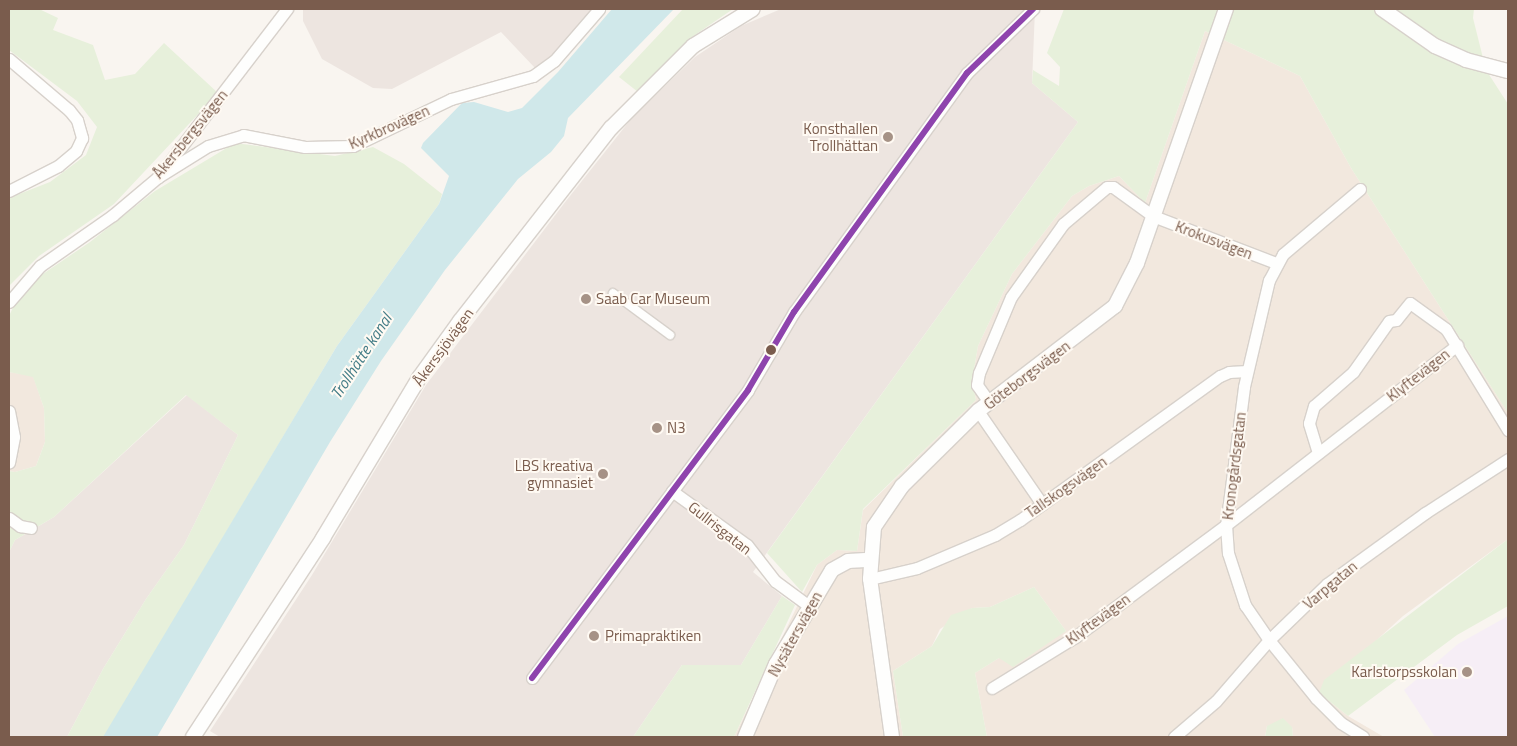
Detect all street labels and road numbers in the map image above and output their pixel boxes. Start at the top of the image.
street label: Åkersbergsvägen [149,86,231,182]
street label: Kyrkbrovägen [346,101,432,153]
street label: Krokusvägen [1173,217,1255,263]
street label: Åkerssjövägen [409,305,477,389]
street label: Göteborgsvägen [980,337,1074,413]
street label: Klyftevägen [1383,345,1453,405]
street label: Kronogårdsgatan [1218,411,1250,521]
street label: Tallskogsvägen [1022,452,1110,522]
street label: Gullrisgatan [685,498,755,558]
street label: Varpgatan [1299,557,1361,613]
street label: Nysätersvägen [764,588,826,680]
street label: Klyftevägen [1062,590,1134,648]

